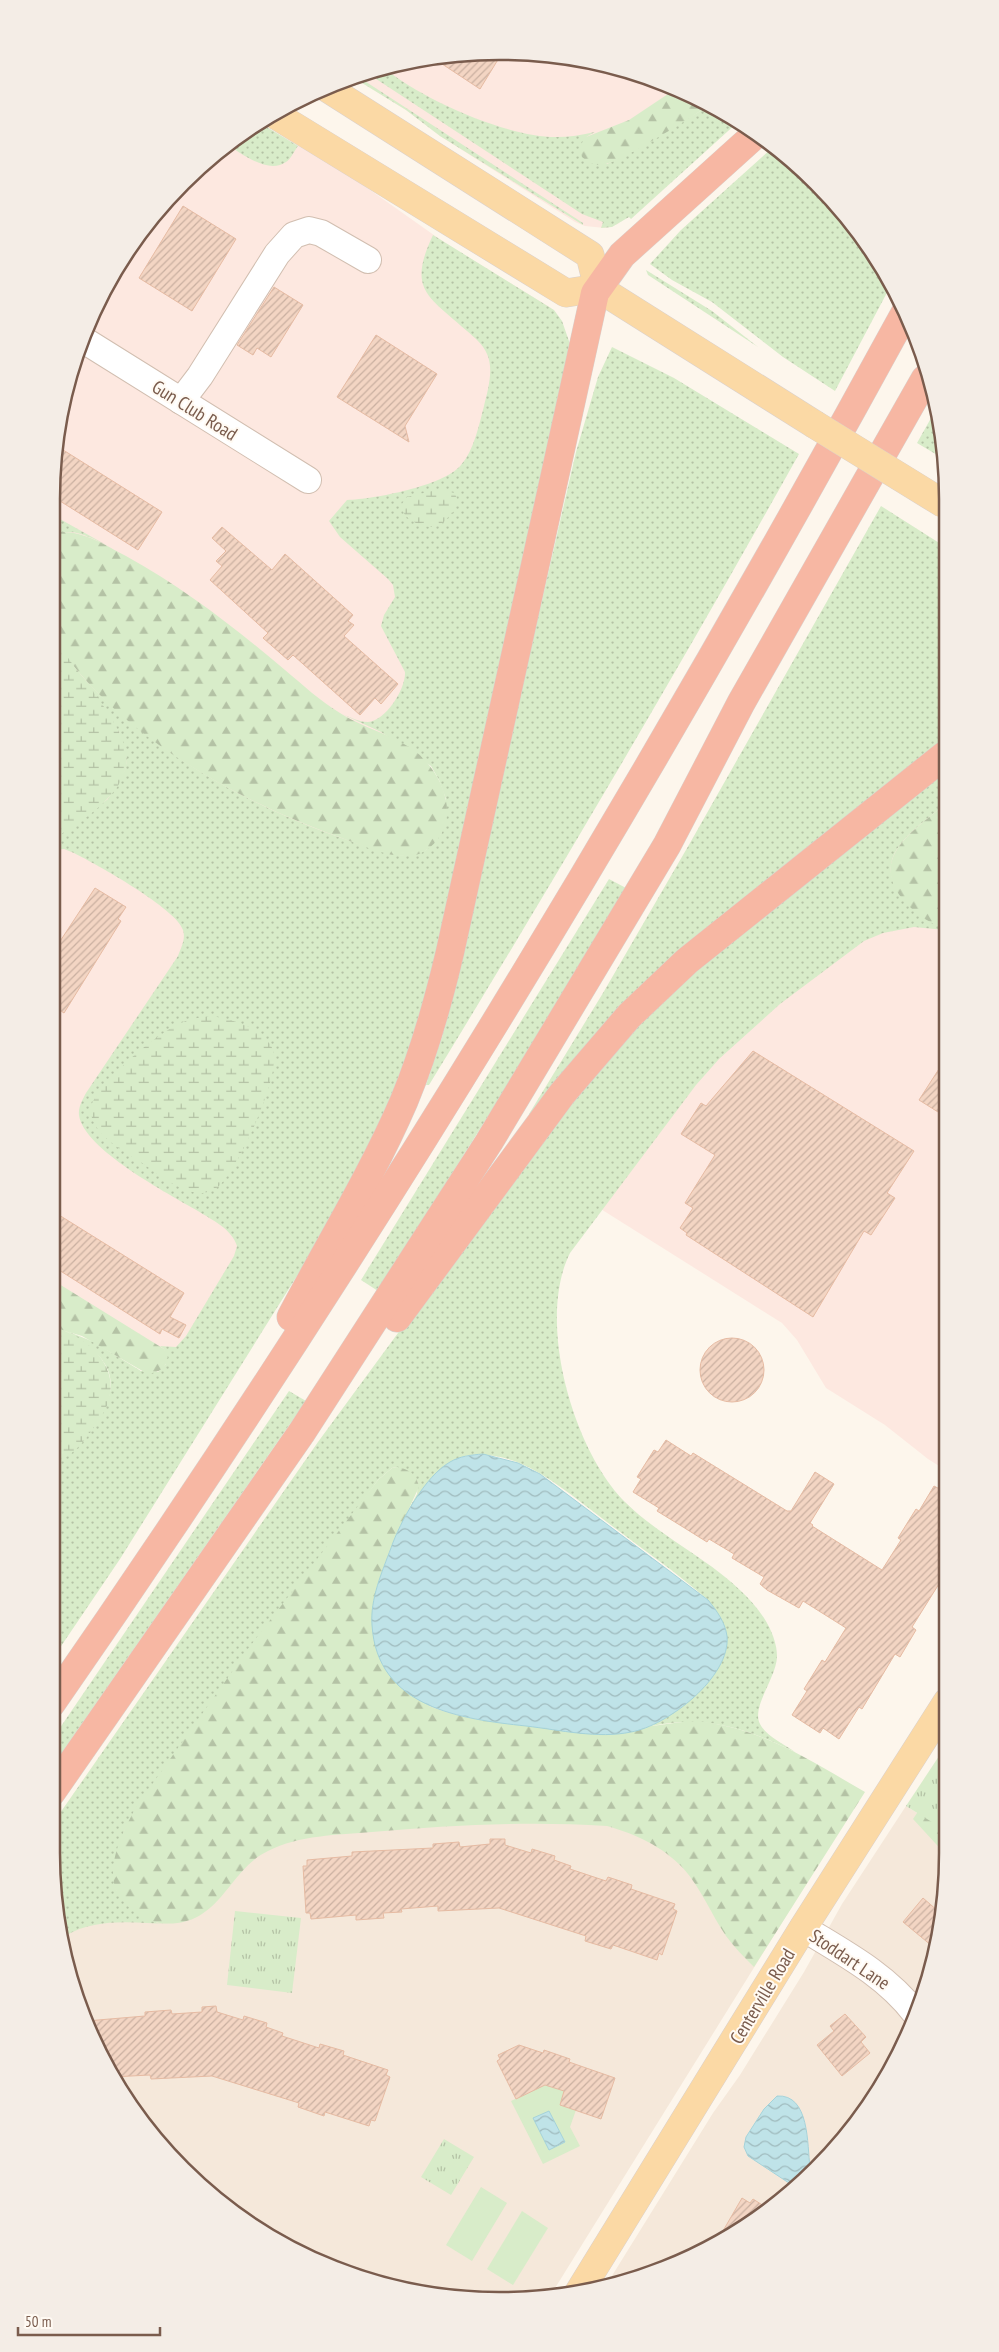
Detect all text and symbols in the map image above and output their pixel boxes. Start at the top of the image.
street label: Gun Club Road [148,374,242,446]
street label: Stoddart Lane [805,1923,895,1995]
street label: Centerville Road [724,1944,800,2048]
scale bar [18,2304,160,2336]
text: 50 m [25,2312,51,2331]

